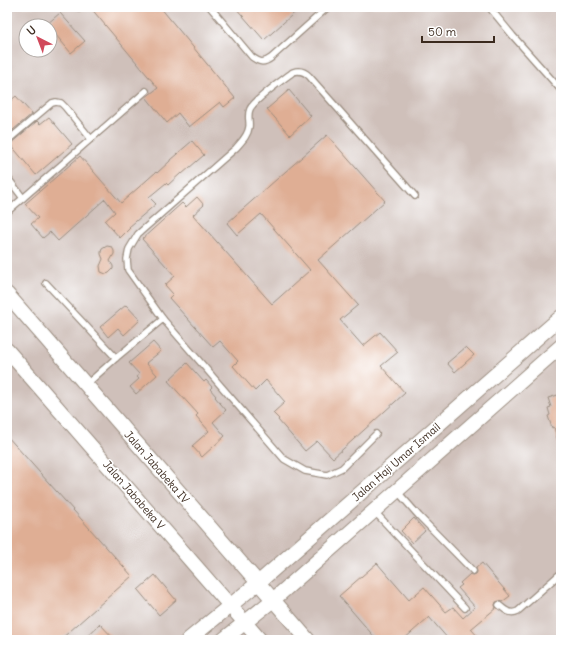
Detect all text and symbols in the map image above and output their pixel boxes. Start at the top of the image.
north arrow [18,18,58,58]
scale bar [422,18,494,44]
text: U [24,23,39,38]
text: 50 m [428,24,457,39]
street label: Jalan Haji Umar Ismail [349,420,443,504]
street label: Jalan Jababeka IV [122,428,193,506]
street label: Jalan Jababeka V [100,458,168,533]

